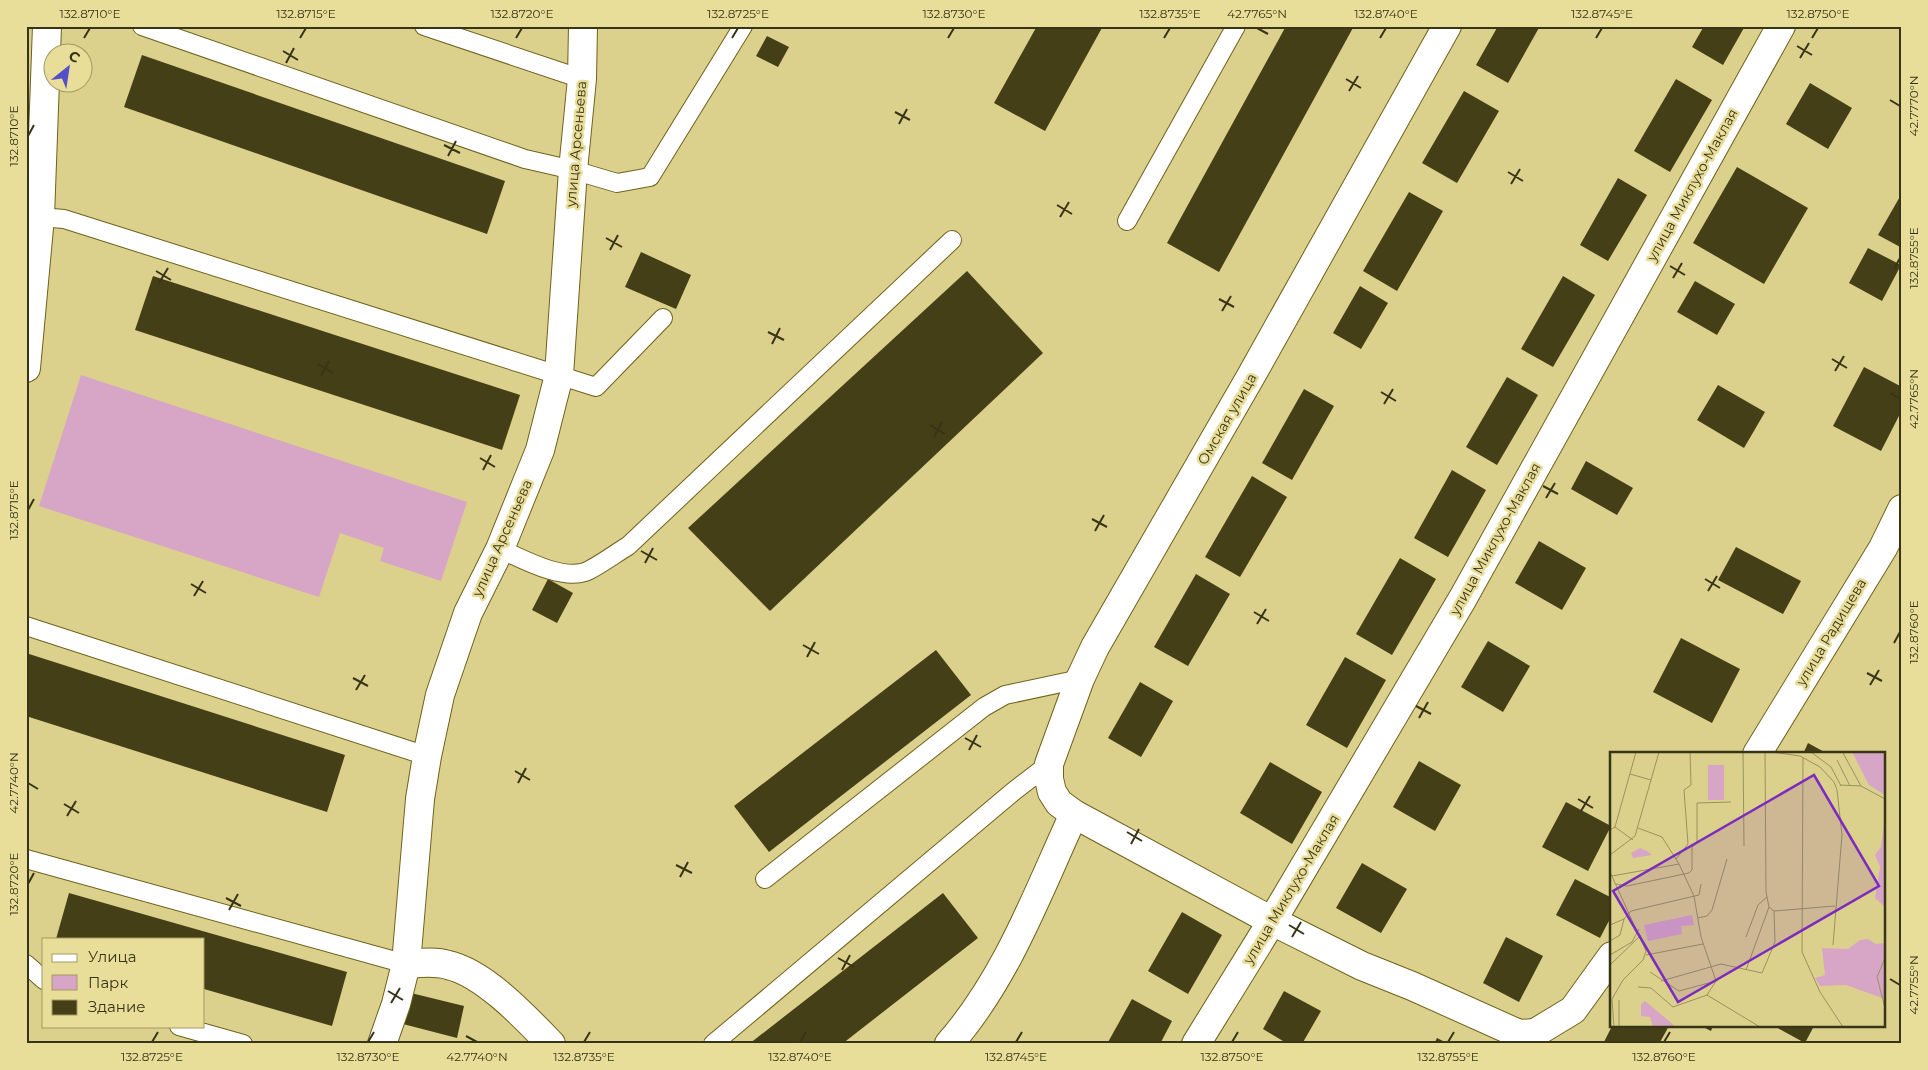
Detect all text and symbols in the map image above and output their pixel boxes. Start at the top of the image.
text: 132.8710°E [60,6,120,21]
text: 132.8715°E [276,6,336,21]
text: 132.8720°E [490,6,554,21]
text: 132.8725°E [707,6,769,21]
text: 132.8730°E [922,6,986,21]
text: 132.8735°E [1139,6,1201,21]
text: 42.7765°N [1227,6,1287,21]
text: 132.8740°E [1354,6,1418,21]
text: 132.8745°E [1571,6,1633,21]
text: 132.8750°E [1787,6,1849,21]
north arrow [42,42,92,92]
text: С [66,46,83,67]
text: 42.7770°N [1906,76,1921,136]
street label: улица Арсеньева [561,80,590,209]
text: 132.8710°E [6,106,21,166]
street label: улица Миклухо-Маклая [1642,106,1742,265]
text: 132.8755°E [1906,227,1921,289]
text: 42.7765°N [1906,369,1921,429]
street label: Омская улица [1193,370,1261,468]
street label: улица Миклухо-Маклая [1445,460,1545,619]
street label: улица Арсеньева [468,477,536,600]
text: 132.8715°E [6,480,21,540]
street label: улица Радищева [1791,575,1870,690]
text: 132.8760°E [1906,600,1921,664]
text: 42.7740°N [6,752,21,814]
inset map [1610,752,1886,1028]
street label: улица Миклухо-Маклая [1239,811,1343,968]
text: 132.8720°E [6,852,21,916]
legend [42,938,205,1028]
text: Улица [88,947,136,966]
text: 42.7755°N [1906,955,1921,1015]
text: Парк [88,973,128,992]
text: Здание [88,997,146,1016]
text: 132.8725°E [121,1049,183,1064]
text: 132.8730°E [336,1049,400,1064]
text: 42.7740°N [446,1049,508,1064]
text: 132.8735°E [553,1049,615,1064]
text: 132.8740°E [768,1049,832,1064]
text: 132.8745°E [985,1049,1047,1064]
text: 132.8750°E [1201,1049,1263,1064]
text: 132.8755°E [1417,1049,1479,1064]
text: 132.8760°E [1632,1049,1696,1064]

